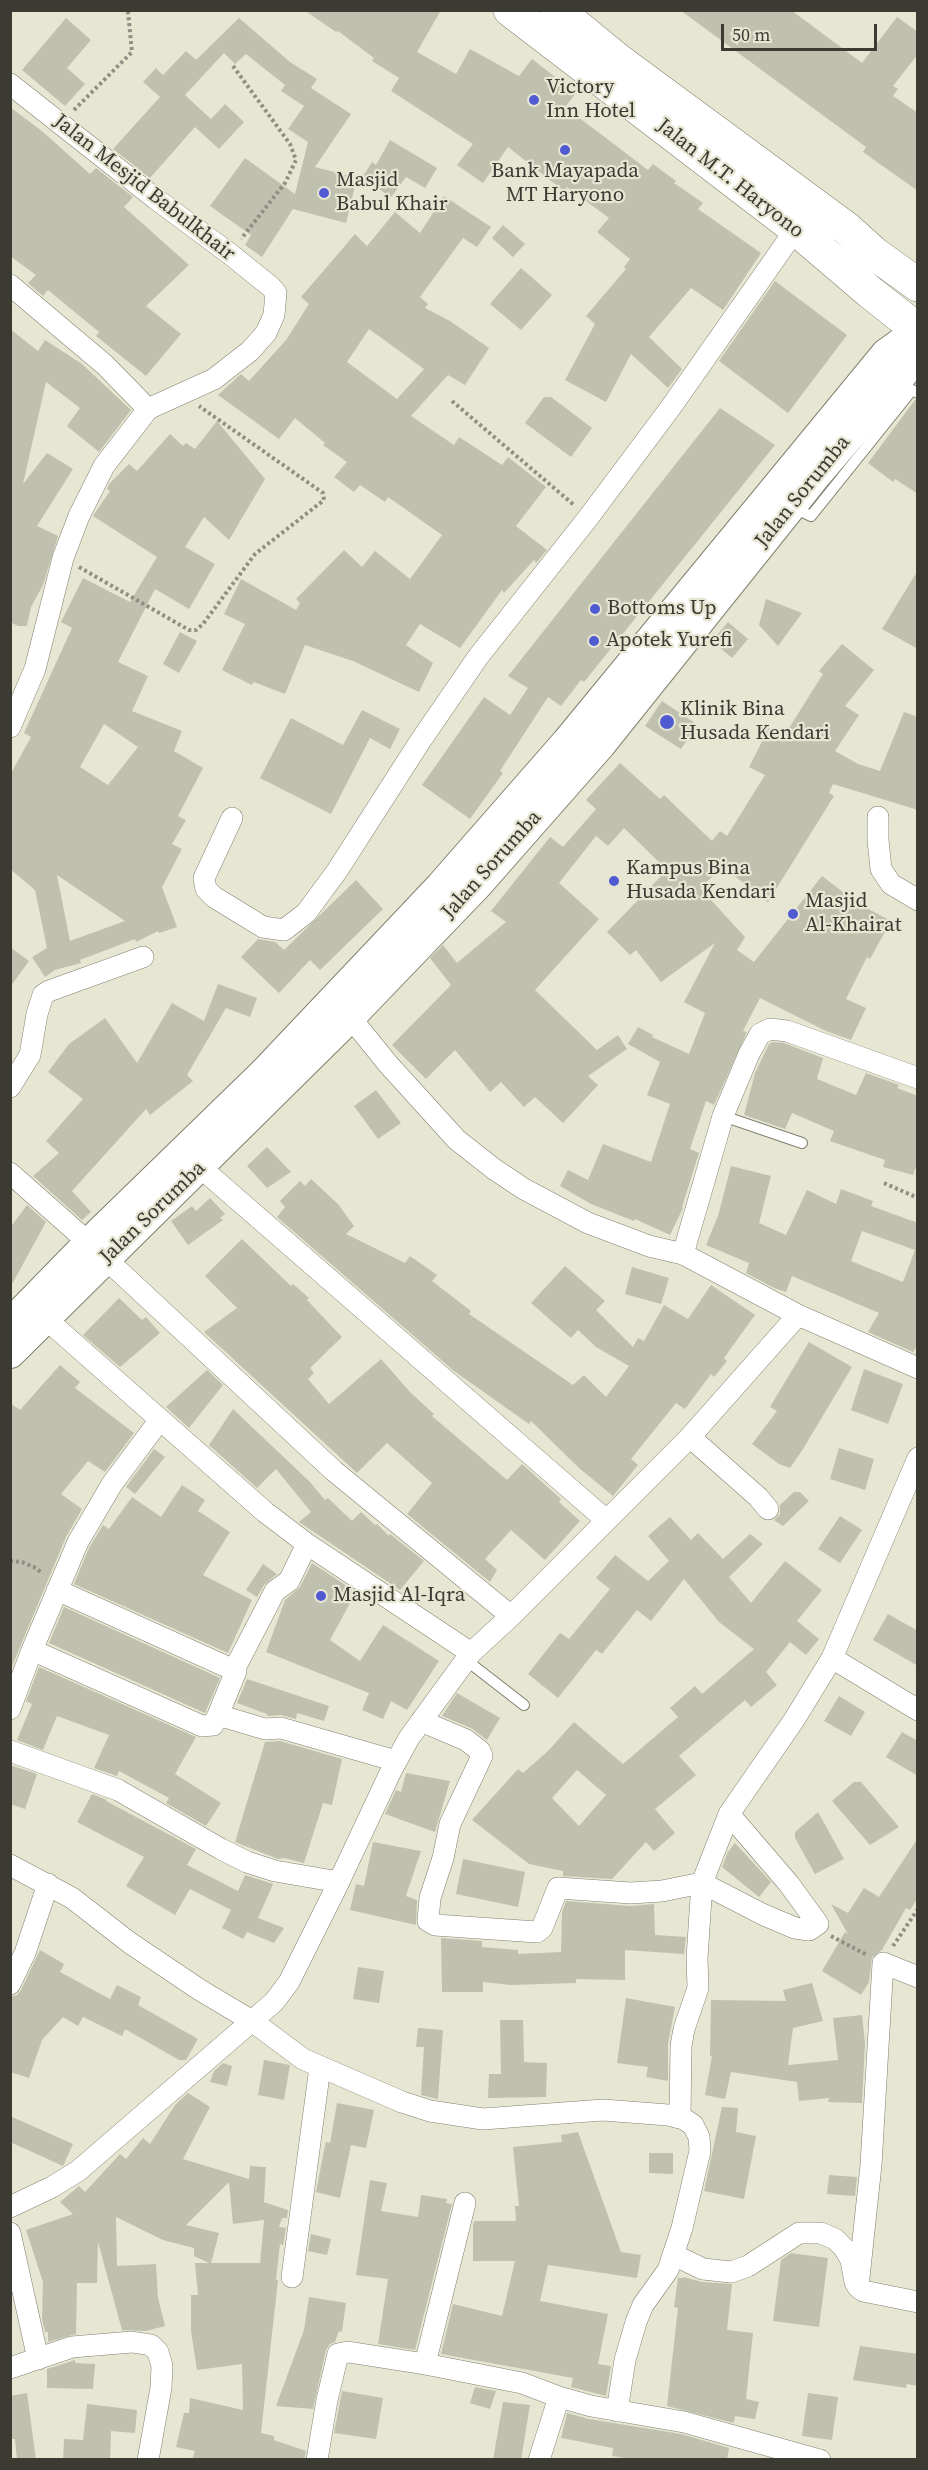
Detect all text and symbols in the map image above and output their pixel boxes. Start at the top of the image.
scale bar [724,12,880,50]
text: 50 m [732,22,770,47]
place label: Victory Inn Hotel [546,75,635,125]
marker: Victory Inn Hotel [527,93,541,107]
street label: Jalan Mesjid Babulkhair [48,109,240,267]
street label: Jalan M.T. Haryono [651,114,809,244]
marker: Bank Mayapada MT Haryono [558,143,572,157]
place label: Bank Mayapada MT Haryono [491,159,639,209]
place label: Masjid Babul Khair [336,168,448,218]
marker: Masjid Babul Khair [317,186,331,200]
street label: Jalan Sorumba [750,431,856,553]
place label: Bottoms Up [607,596,716,622]
marker: Bottoms Up [588,602,602,616]
place label: Apotek Yurefi [606,628,732,654]
marker: Apotek Yurefi [587,634,601,648]
place label: Klinik Bina Husada Kendari [680,697,830,747]
marker: Klinik Bina Husada Kendari [658,713,676,731]
street label: Jalan Sorumba [437,806,547,924]
place label: Kampus Bina Husada Kendari [626,856,776,906]
marker: Kampus Bina Husada Kendari [607,874,621,888]
place label: Masjid Al-Khairat [805,889,901,939]
marker: Masjid Al-Khairat [786,907,800,921]
street label: Jalan Sorumba [95,1156,211,1270]
place label: Masjid Al-Iqra [333,1583,465,1609]
marker: Masjid Al-Iqra [314,1589,328,1603]

